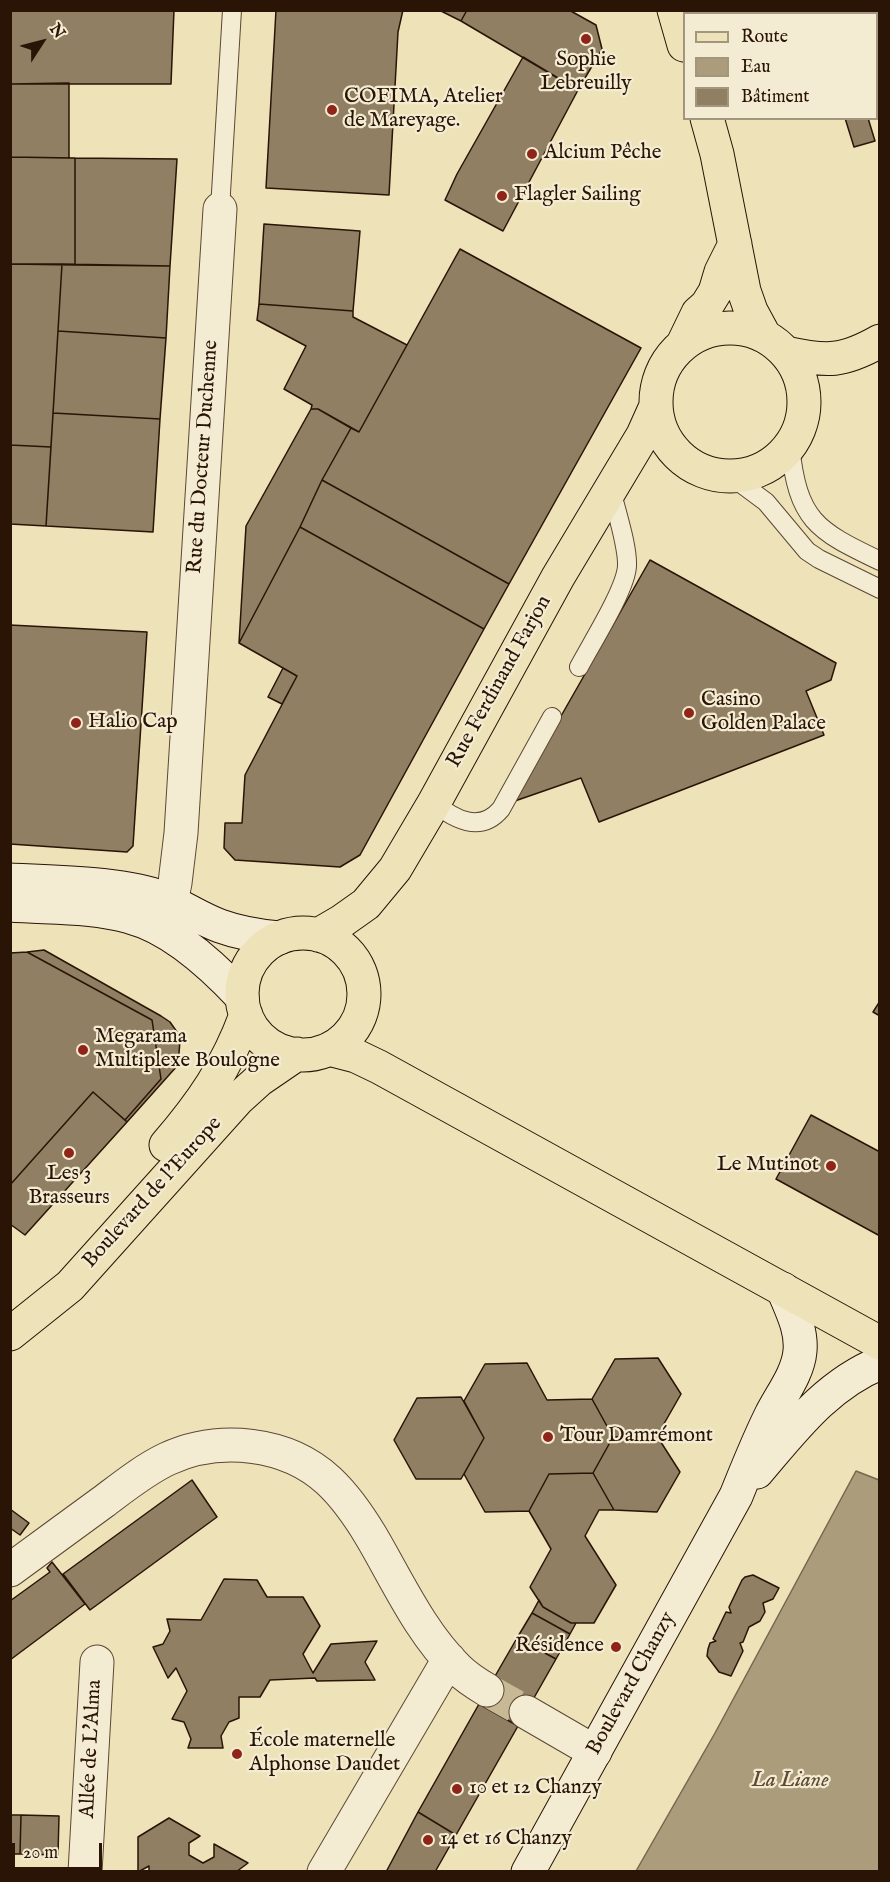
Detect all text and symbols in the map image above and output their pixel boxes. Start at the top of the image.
north arrow [12,12,72,72]
legend [683,12,878,120]
text: N [44,20,69,43]
text: Route [741,26,788,49]
marker: Sophie Lebreuilly [579,32,593,46]
place label: Sophie Lebreuilly [540,48,632,98]
text: Eau [741,56,771,79]
place label: COFIMA, Atelier de Mareyage. [344,85,503,135]
text: Bâtiment [741,86,810,109]
marker: COFIMA, Atelier de Mareyage. [325,103,339,117]
place label: Alcium Pêche [544,141,661,167]
marker: Alcium Pêche [525,147,539,161]
place label: Flagler Sailing [514,183,641,209]
marker: Flagler Sailing [495,189,509,203]
street label: Rue du Docteur Duchenne [183,339,225,575]
street label: Rue Ferdinand Farjon [442,592,558,772]
place label: Casino Golden Palace [701,688,826,738]
marker: Casino Golden Palace [682,706,696,720]
place label: Halio Cap [88,710,178,736]
marker: Halio Cap [69,716,83,730]
place label: Megarama Multiplexe Boulogne [95,1025,280,1075]
marker: Megarama Multiplexe Boulogne [76,1043,90,1057]
street label: Boulevard de l'Europe [78,1112,228,1274]
marker: Les 3 Brasseurs [62,1146,76,1160]
place label: Le Mutinot [717,1153,819,1179]
marker: Le Mutinot [824,1159,838,1173]
place label: Les 3 Brasseurs [28,1162,110,1212]
place label: Tour Damrémont [560,1424,713,1450]
marker: Tour Damrémont [541,1430,555,1444]
street label: Boulevard Chanzy [582,1608,682,1760]
place label: Résidence [515,1634,604,1660]
marker: Résidence [609,1640,623,1654]
street label: Allée de L'Alma [76,1679,108,1819]
place label: École maternelle Alphonse Daudet [249,1729,400,1779]
marker: École maternelle Alphonse Daudet [230,1747,244,1761]
water label: La Liane [752,1768,828,1794]
place label: 10 et 12 Chanzy [469,1776,602,1802]
marker: 10 et 12 Chanzy [450,1782,464,1796]
place label: 14 et 16 Chanzy [440,1827,572,1853]
scale bar [15,1831,105,1869]
marker: 14 et 16 Chanzy [421,1833,435,1847]
text: 20 m [23,1842,58,1865]

